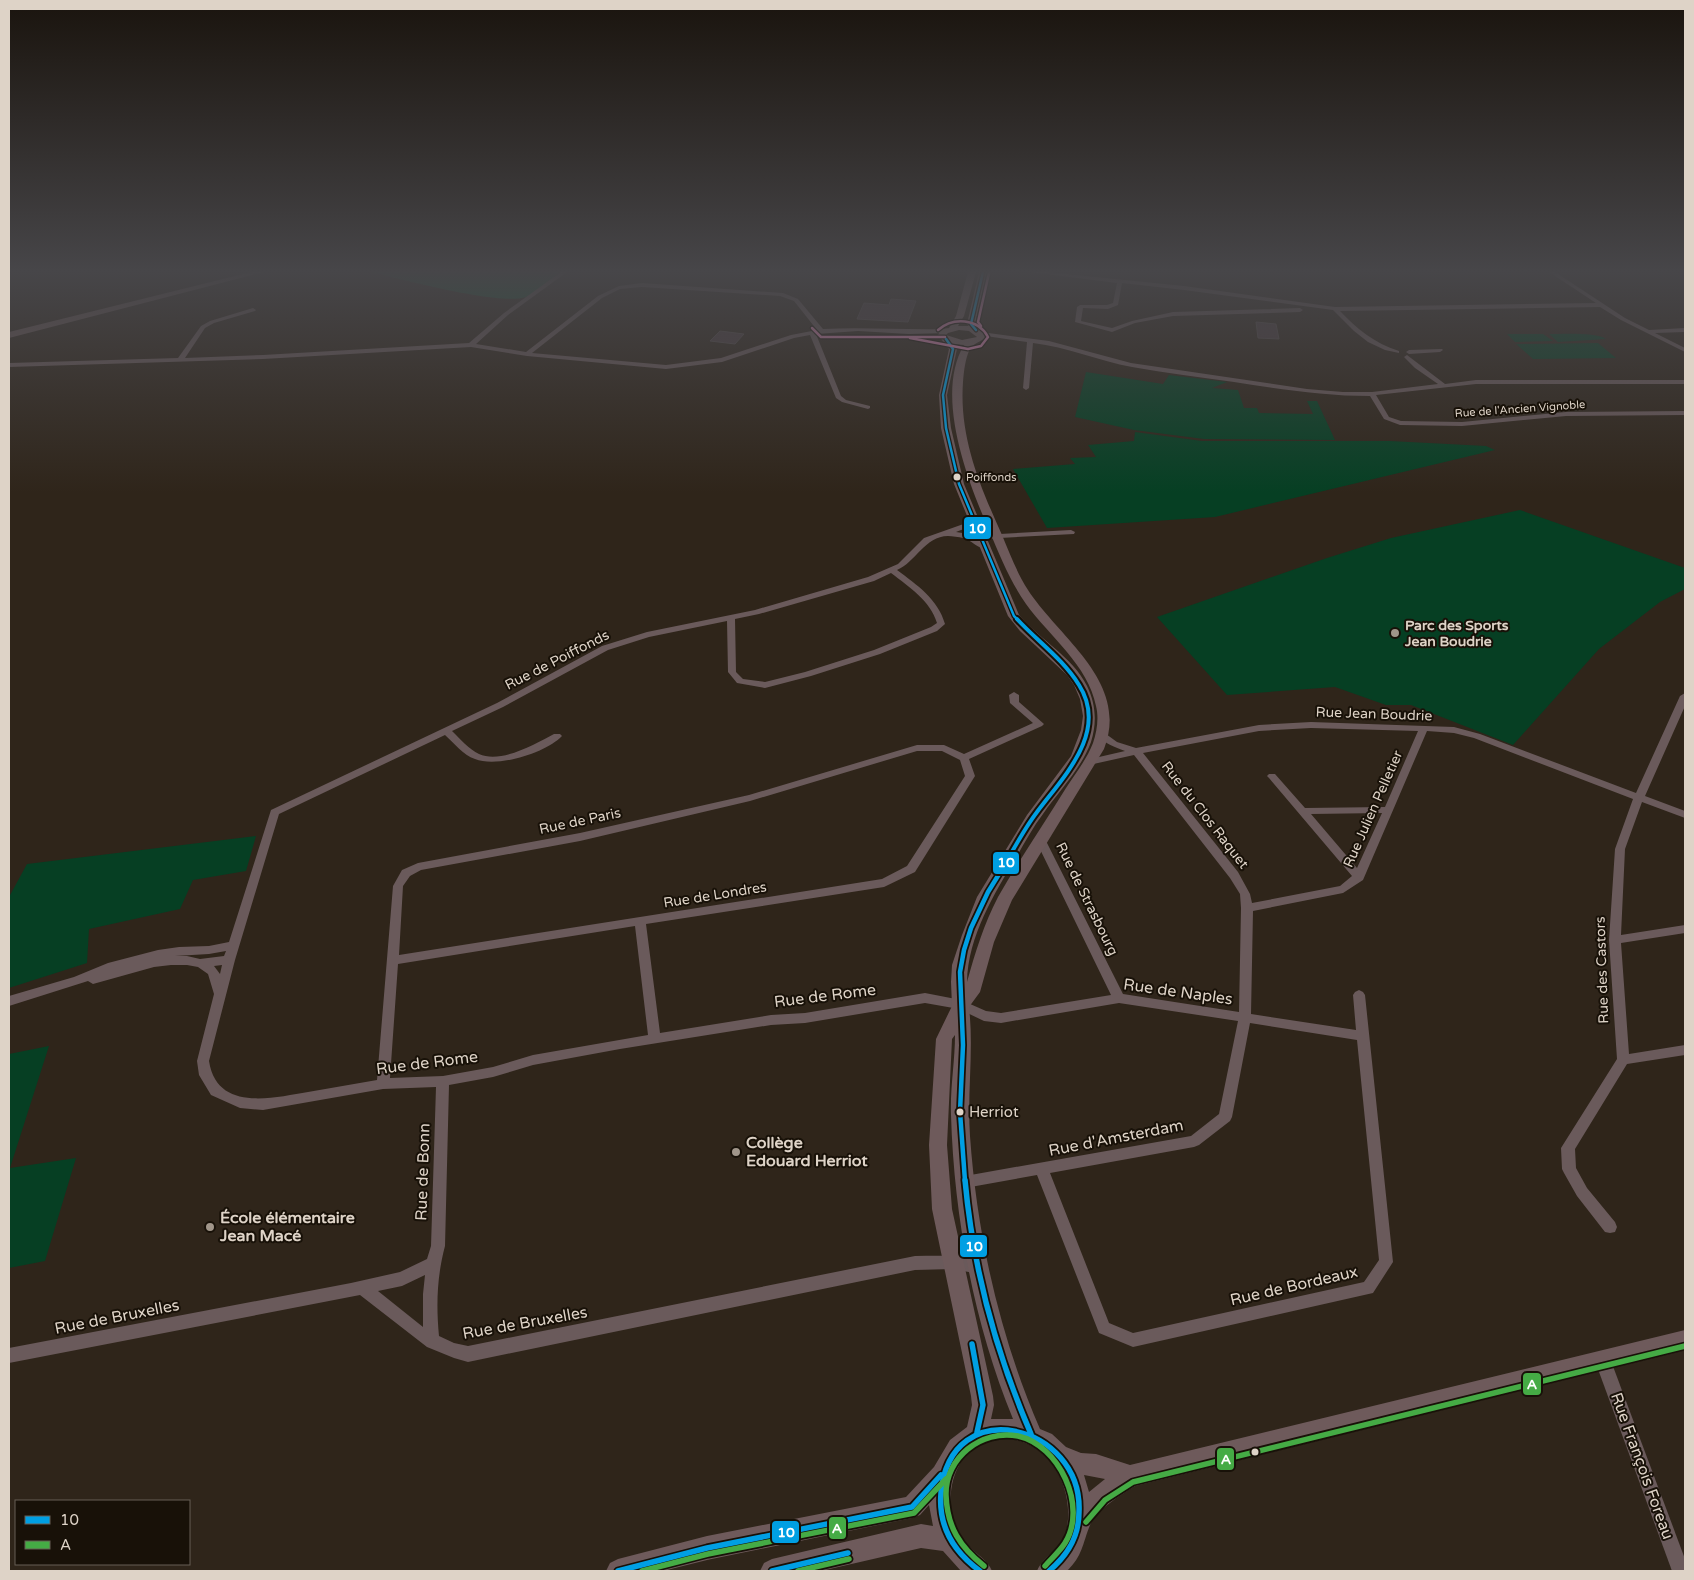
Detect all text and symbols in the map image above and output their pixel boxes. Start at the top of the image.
street label: Rue de l'Ancien Vignoble [1454,398,1586,420]
place label: Poiffonds [966,471,1016,484]
marker: Poiffonds [952,472,962,482]
line badge: 10 [963,516,992,540]
text: 10 [968,520,986,537]
place label: Parc des Sports Jean Boudrie [1404,617,1509,650]
street label: Rue de Poiffonds [502,626,612,694]
marker: Parc des Sports Jean Boudrie [1389,627,1401,639]
street label: Rue Jean Boudrie [1315,703,1433,725]
street label: Rue Julien Pelletier [1340,747,1407,870]
street label: Rue du Clos Raquet [1158,758,1253,873]
street label: Rue de Paris [538,804,623,838]
street label: Rue de Strasbourg [1052,840,1122,958]
line badge: 10 [992,851,1020,875]
text: 10 [997,854,1015,871]
street label: Rue de Londres [662,878,768,912]
street label: Rue des Castors [1592,916,1612,1024]
street label: Rue de Naples [1122,974,1234,1010]
street label: Rue de Rome [773,980,877,1012]
street label: Rue de Rome [375,1047,479,1079]
place label: Herriot [969,1103,1019,1121]
marker: Herriot [955,1107,965,1117]
street label: Rue d'Amsterdam [1047,1115,1185,1161]
street label: Rue de Bonn [411,1123,435,1221]
place label: Collège Edouard Herriot [746,1133,869,1171]
marker: Collège Edouard Herriot [730,1146,742,1158]
place label: École élémentaire Jean Macé [219,1208,355,1246]
marker: École élémentaire Jean Macé [204,1221,216,1233]
line badge: 10 [959,1234,988,1258]
text: 10 [965,1238,983,1255]
street label: Rue de Bordeaux [1228,1262,1360,1310]
street label: Rue de Bruxelles [53,1295,181,1339]
street label: Rue de Bruxelles [461,1302,589,1344]
line badge: A [1522,1372,1542,1396]
text: A [1527,1376,1538,1393]
street label: Rue François Foreau [1606,1390,1678,1542]
line badge: A [1216,1447,1235,1471]
unlabelled marker [1250,1447,1260,1457]
text: A [1221,1451,1232,1468]
legend [15,1500,190,1565]
text: 10 [60,1511,79,1529]
line badge: A [828,1516,847,1540]
line badge: 10 [771,1520,800,1544]
text: A [832,1520,843,1537]
text: 10 [777,1524,795,1541]
text: A [60,1536,71,1554]

